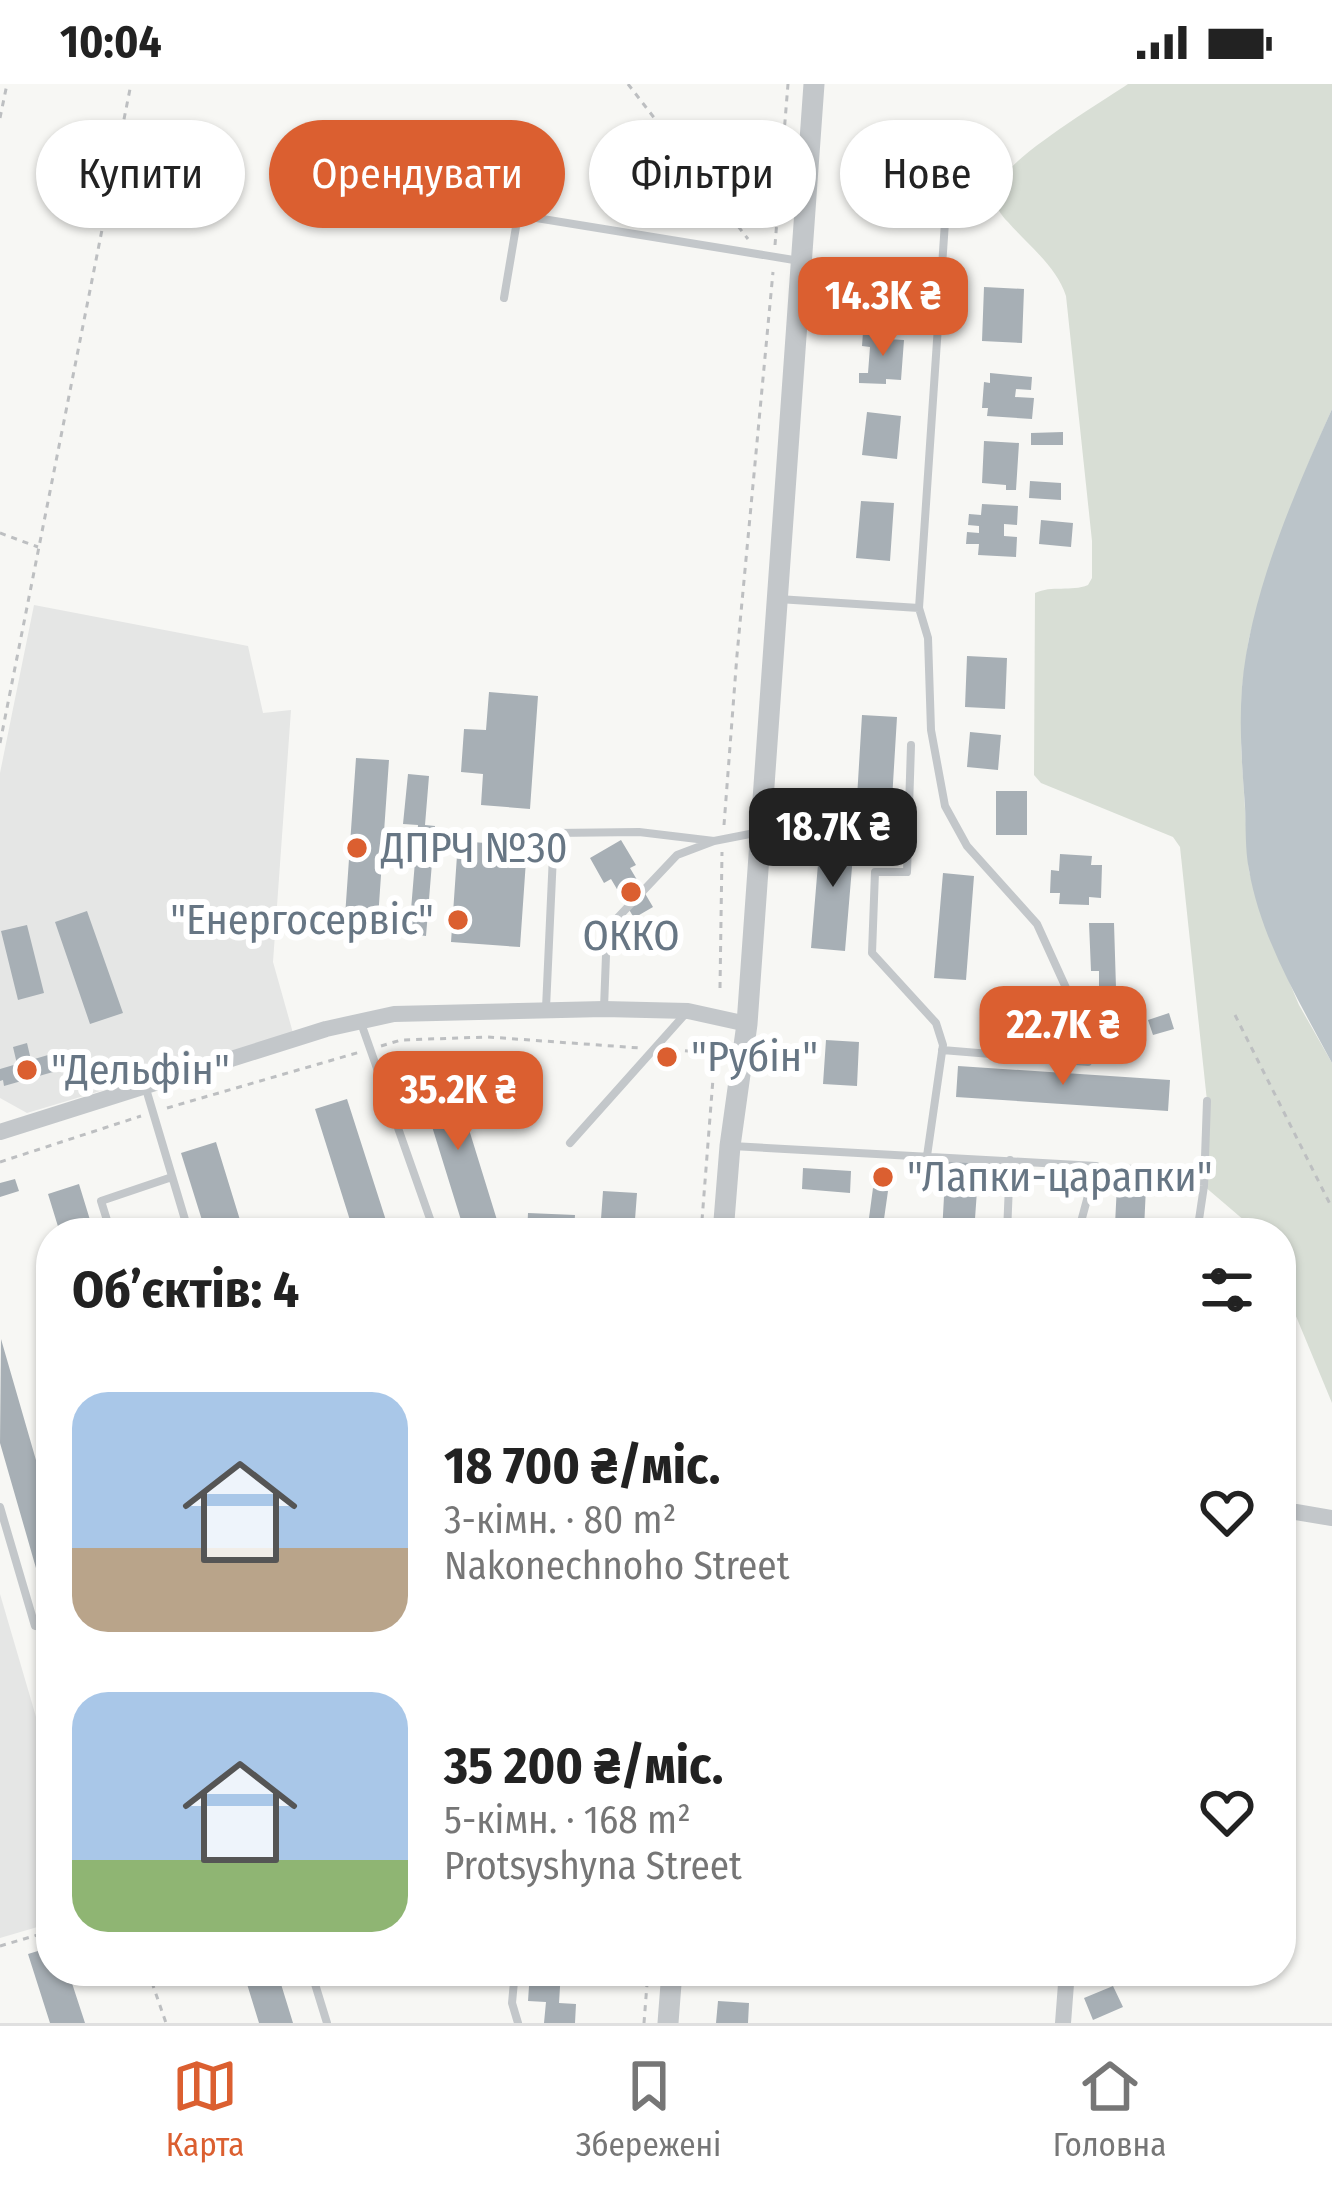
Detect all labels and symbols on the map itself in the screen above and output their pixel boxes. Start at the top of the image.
pin: 14.3K ₴ [772,257,994,359]
pin: 18.7K ₴ [722,788,944,890]
place label: ДПРЧ №30 [380,823,568,873]
marker: ДПРЧ №30 [344,835,370,861]
marker: ОККО [618,879,644,905]
place label: "Енергосервіс" [170,895,434,945]
marker: "Енергосервіс" [445,907,471,933]
place label: ОККО [582,911,680,961]
pin: 22.7K ₴ [952,986,1174,1088]
place label: "Рубін" [691,1032,818,1082]
marker: "Рубін" [654,1044,680,1070]
place label: "Дельфін" [51,1045,230,1095]
pin: 35.2K ₴ [347,1051,569,1153]
marker: "Дельфін" [14,1057,40,1083]
place label: "Лапки-царапки" [907,1152,1213,1202]
marker: "Лапки-царапки" [870,1164,896,1190]

